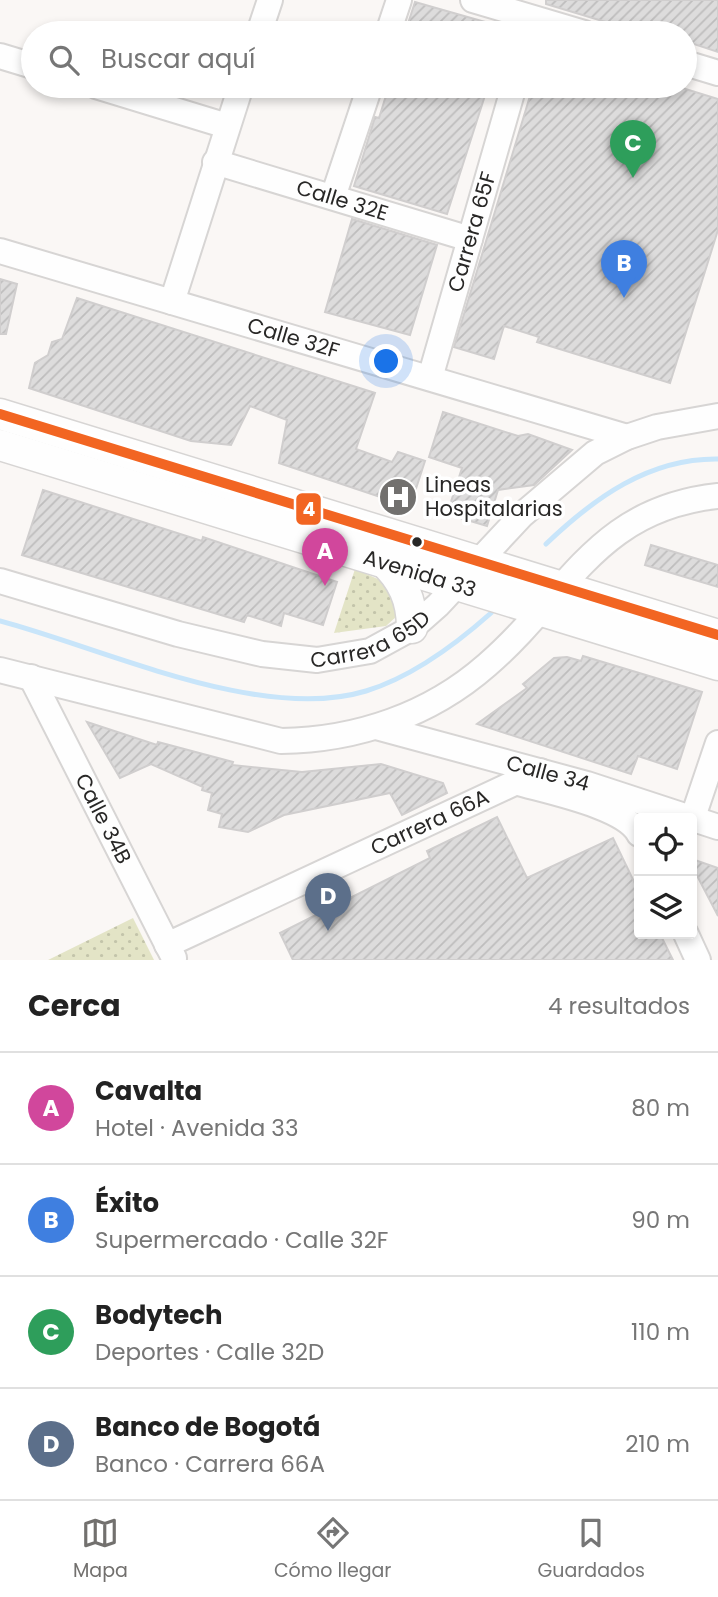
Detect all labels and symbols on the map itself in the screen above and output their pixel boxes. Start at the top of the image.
pin: C [610,120,656,178]
street label: Carrera 65F [440,168,503,295]
street label: Calle 32E [293,172,392,228]
pin: B [601,240,647,298]
street label: Calle 32F [244,310,343,365]
your location [369,344,403,378]
place label: Lineas Hospitalarias [425,470,563,523]
hospital icon: Lineas Hospitalarias [377,476,419,518]
line badge: 4 [295,492,322,526]
text: 4 [303,496,316,523]
pin: A [302,528,348,586]
unlabelled marker [410,535,424,549]
street label: Avenida 33 [360,542,480,604]
street label: Carrera 65D [308,603,436,675]
street label: Calle 34 [503,748,593,798]
street label: Calle 34B [68,768,139,869]
street label: Carrera 66A [366,782,494,862]
pin: D [305,873,351,931]

